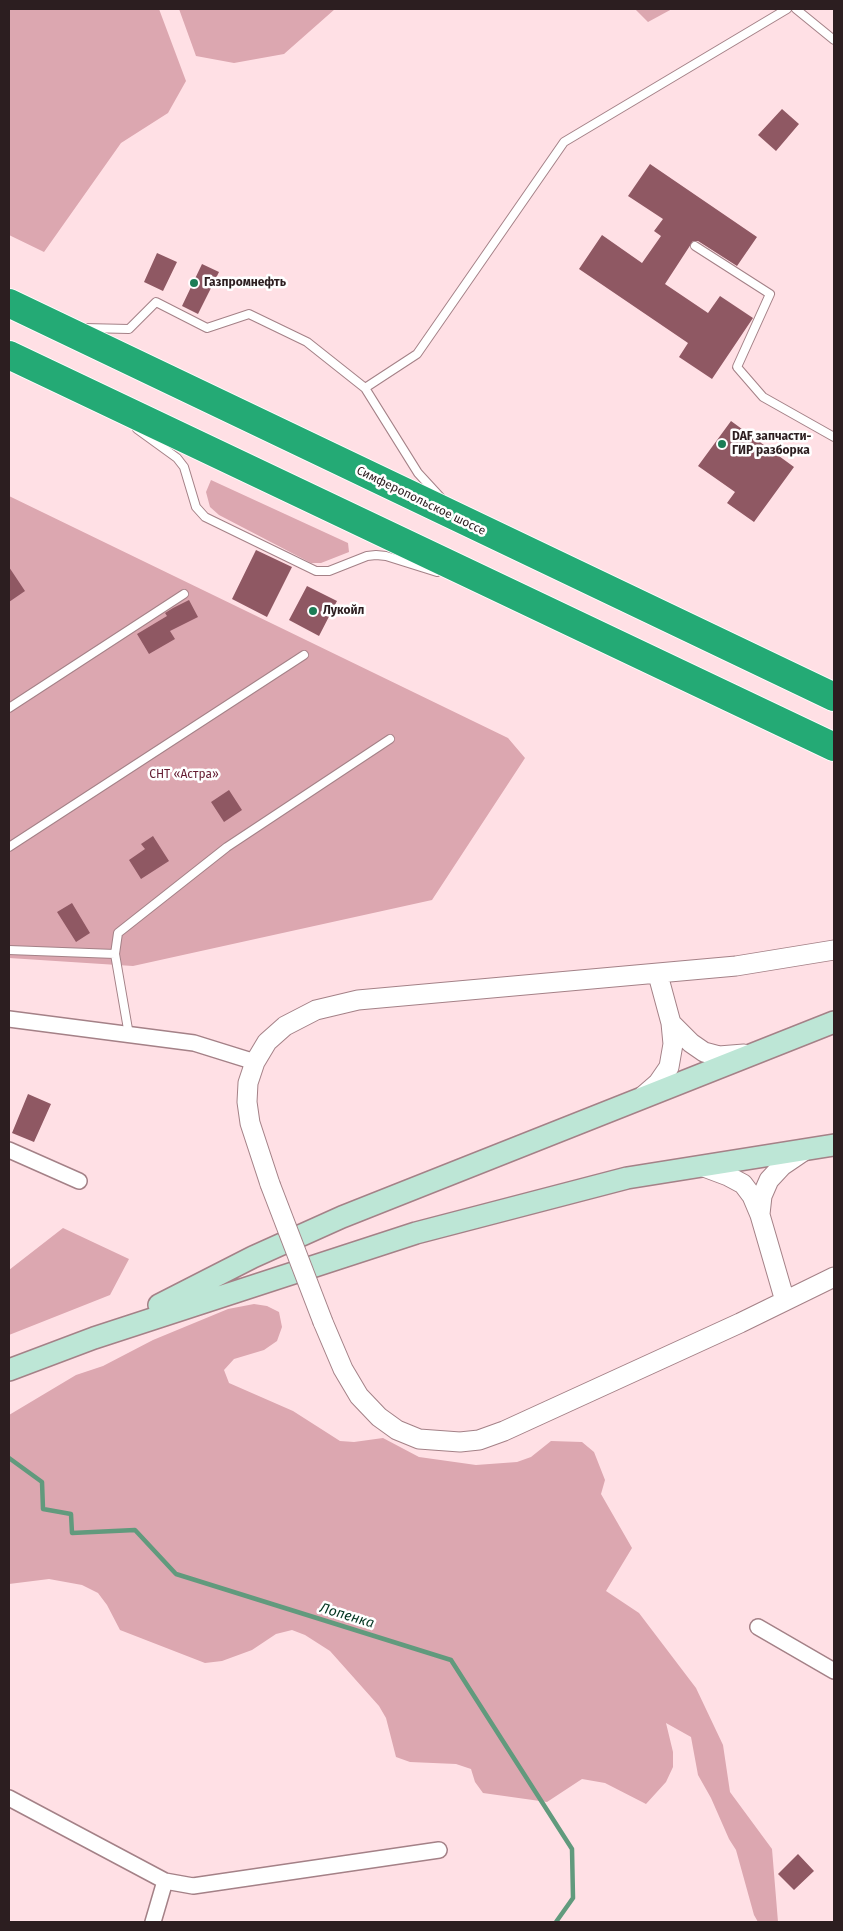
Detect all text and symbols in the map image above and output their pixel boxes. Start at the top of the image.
place label: Газпромнефть [204,276,286,290]
marker: Газпромнефть [188,277,200,289]
place label: DAF запчасти- ГИР разборка [732,430,811,458]
marker: DAF запчасти- ГИР разборка [716,438,728,450]
street label: Симферопольское шоссе [354,463,488,539]
place label: Лукойл [323,604,364,618]
marker: Лукойл [307,605,319,617]
park label: СНТ «Астра» [149,768,219,782]
water label: Лопенка [318,1600,376,1632]

